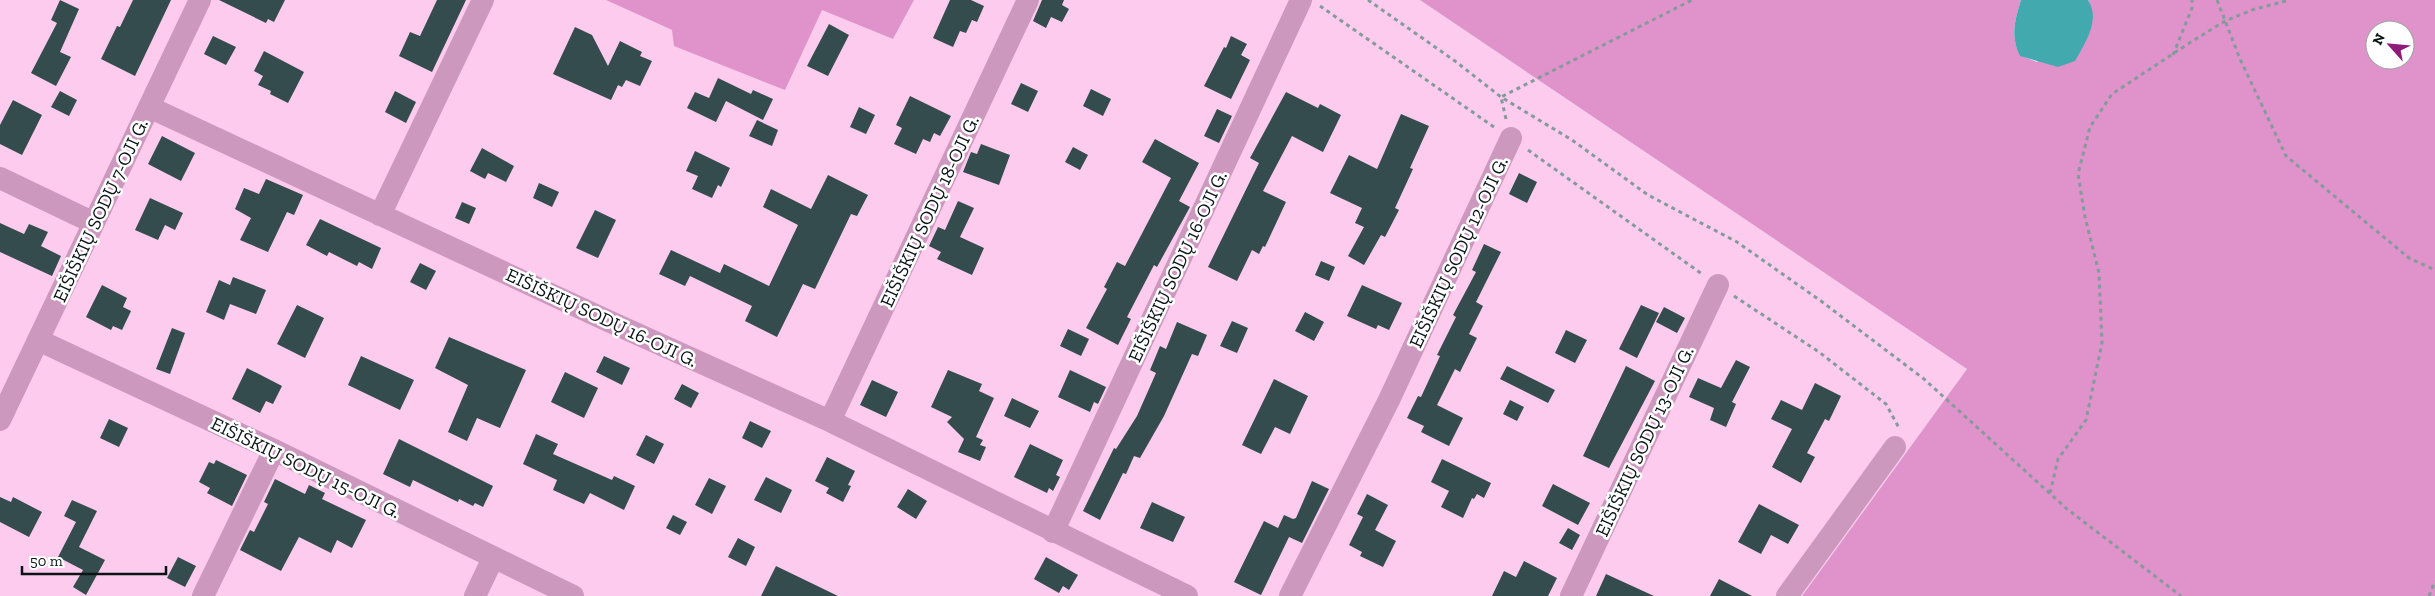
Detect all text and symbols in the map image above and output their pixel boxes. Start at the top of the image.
north arrow [2365,20,2415,70]
text: N [2369,30,2389,48]
street label: EIŠIŠKIŲ SODŲ 18-OJI G. [875,112,984,311]
street label: EIŠIŠKIŲ SODŲ 7-OJI G. [48,115,153,306]
street label: EIŠIŠKIŲ SODŲ 12-OJI G. [1404,153,1513,351]
street label: EIŠIŠKIŲ SODŲ 16-OJI G. [1123,167,1232,366]
street label: EIŠIŠKIŲ SODŲ 16-OJI G. [502,263,701,372]
street label: EIŠIŠKIŲ SODŲ 13-OJI G. [1590,342,1699,540]
street label: EIŠIŠKIŲ SODŲ 15-OJI G. [207,412,404,523]
scale bar [22,544,166,576]
text: 50 m [30,552,63,570]

